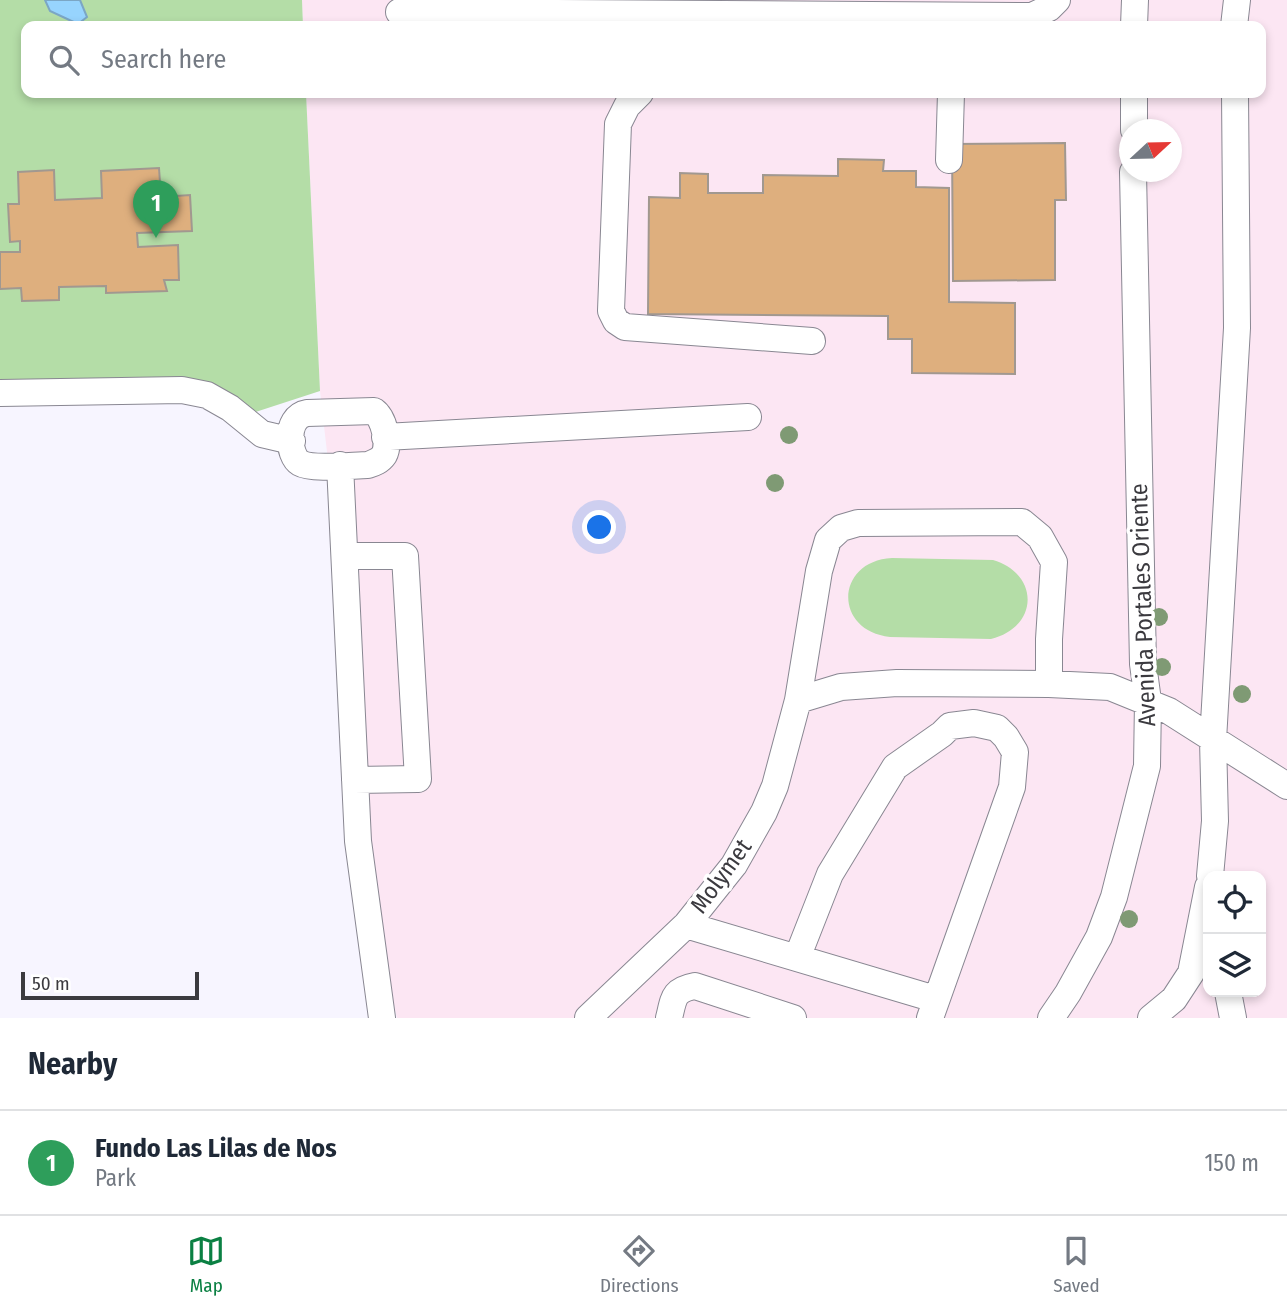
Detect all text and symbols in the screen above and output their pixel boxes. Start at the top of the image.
search box [21,21,1266,98]
icon: search [45,41,83,79]
text: Search here [101,44,226,75]
north arrow [1119,119,1182,182]
pin: 1 [133,180,179,238]
street label: Avenida Portales Oriente [1125,483,1161,727]
your location [582,510,616,544]
street label: Molymet [685,833,757,918]
map controls [1203,871,1266,997]
button: locate [1203,871,1266,934]
button: layers [1203,934,1266,997]
scale bar [21,969,200,1001]
text: 50 m [32,972,70,995]
text: Nearby [28,1046,117,1082]
text: Fundo Las Lilas de Nos [95,1133,337,1164]
text: 1 [46,1149,56,1177]
text: 150 m [1204,1149,1259,1177]
text: Park [95,1164,136,1192]
tab: Map [187,1232,225,1297]
tab: Directions [600,1232,679,1297]
tab: Saved [1053,1232,1100,1297]

